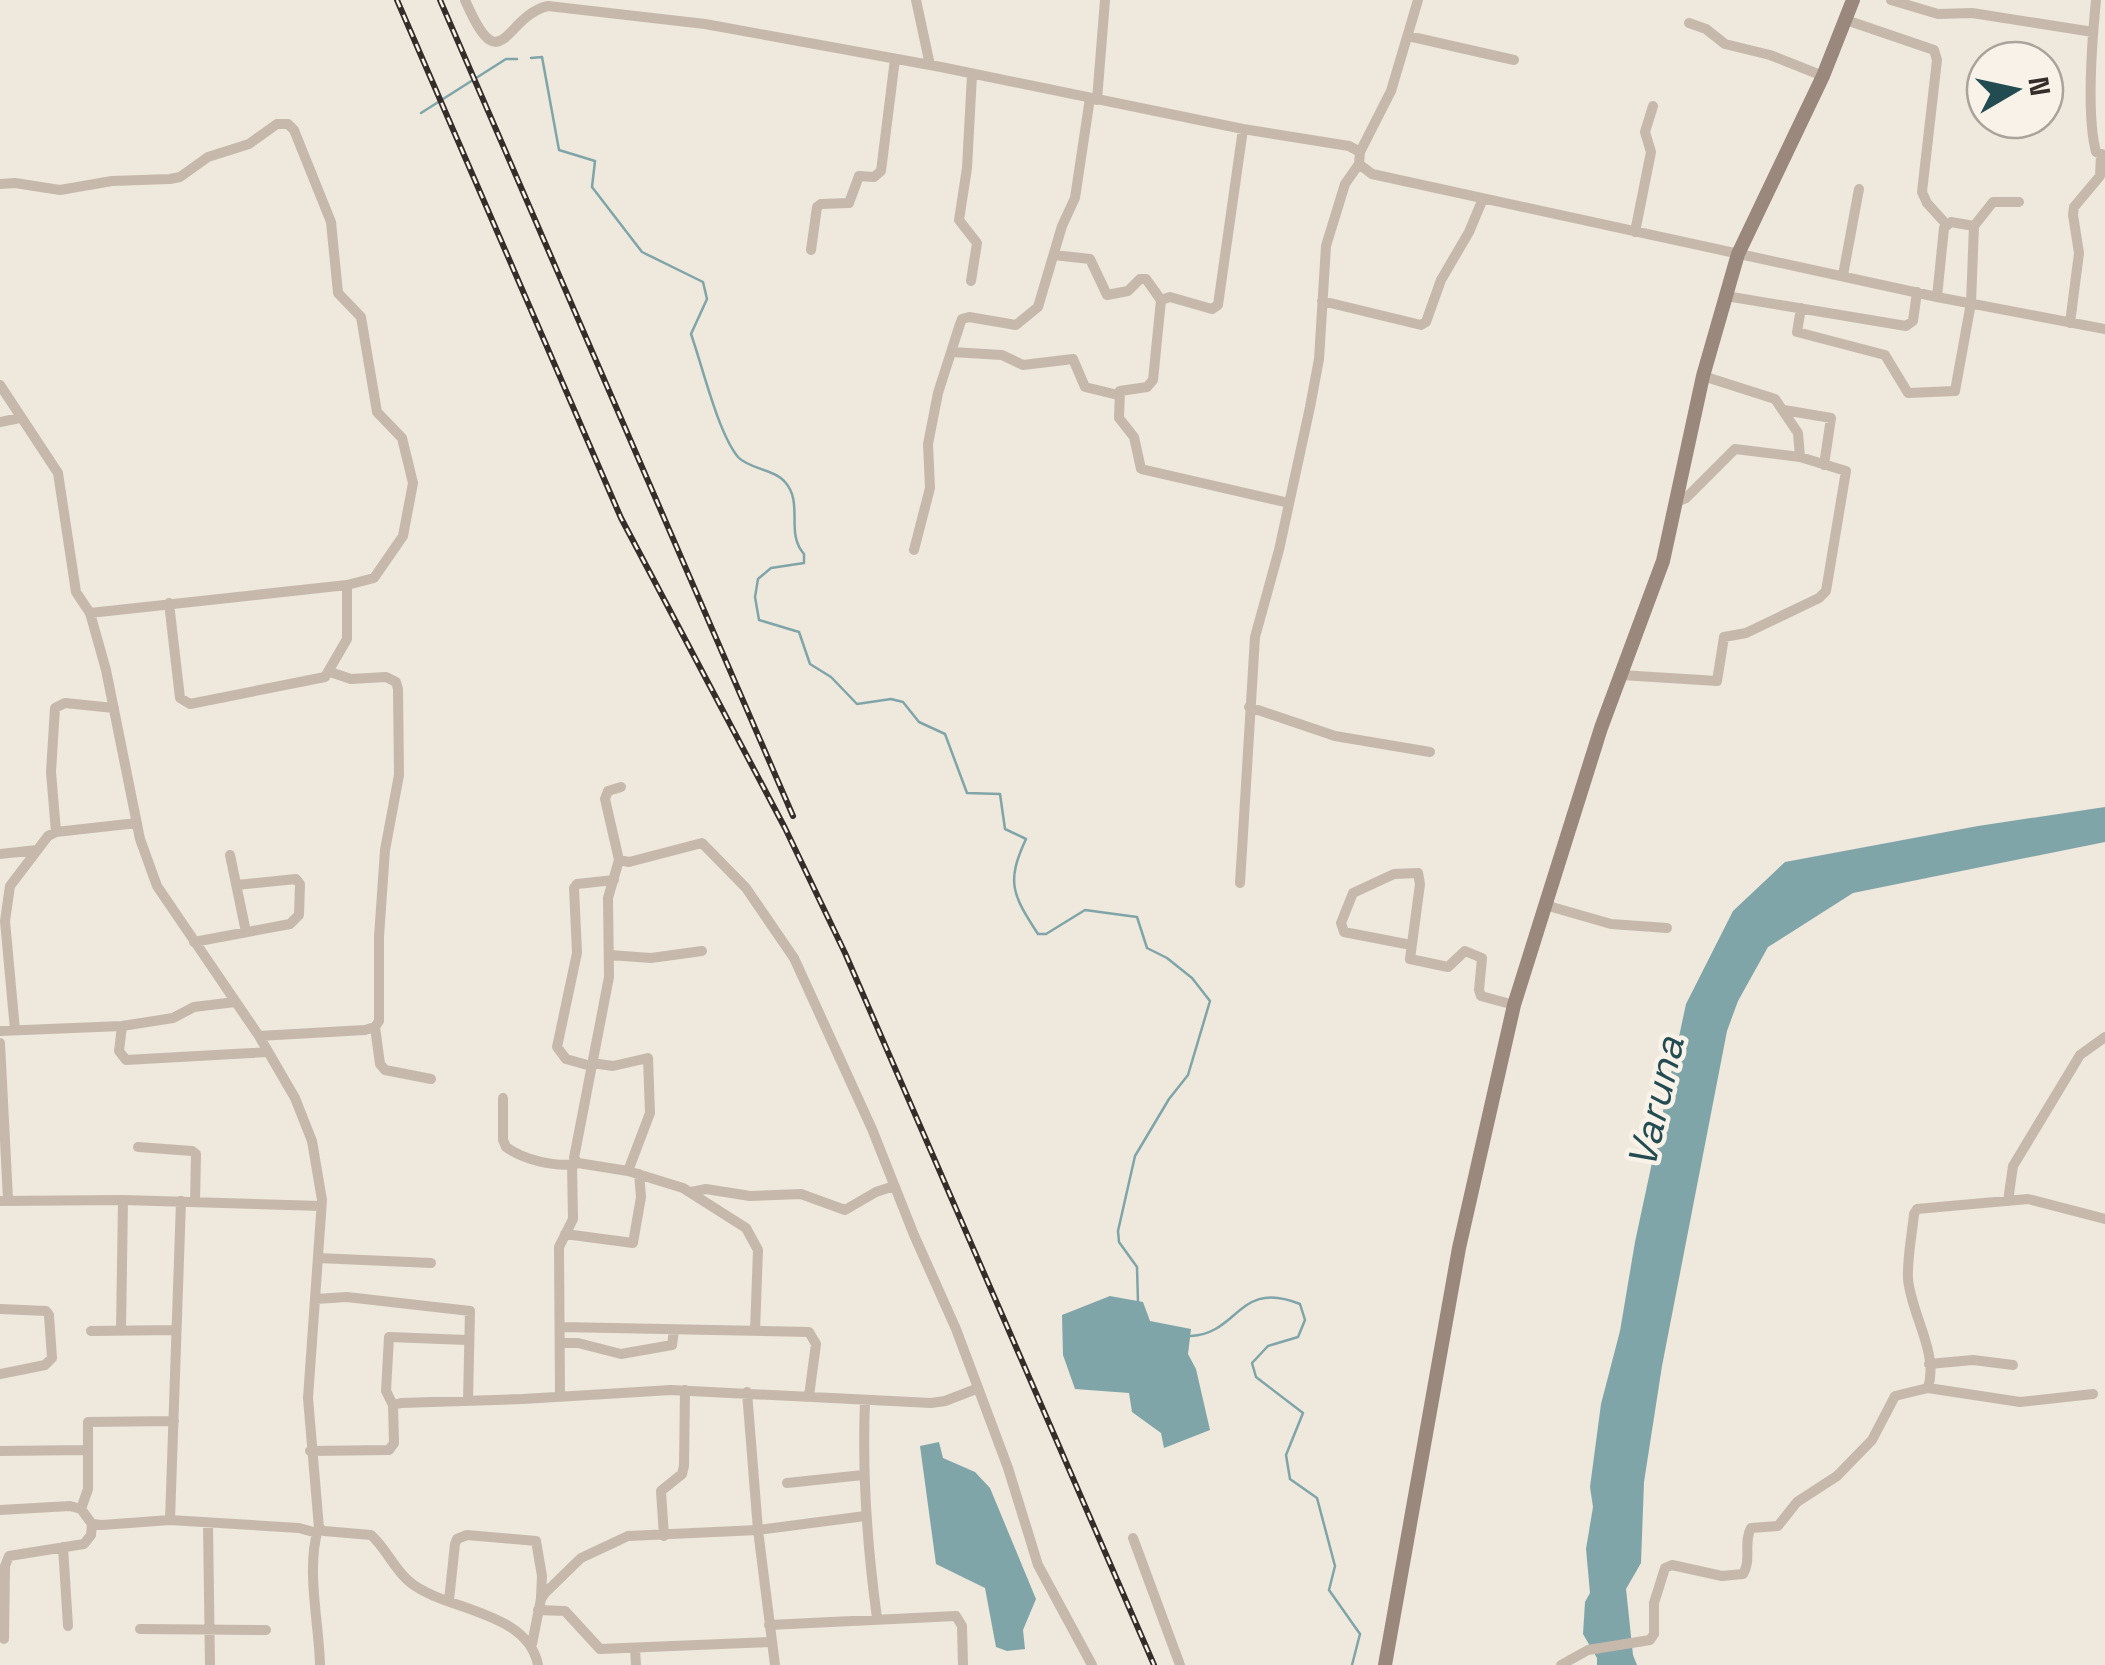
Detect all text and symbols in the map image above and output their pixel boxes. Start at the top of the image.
north arrow [1965,40,2065,140]
text: N [2020,74,2059,98]
water label: Varuna [1616,1030,1696,1173]

